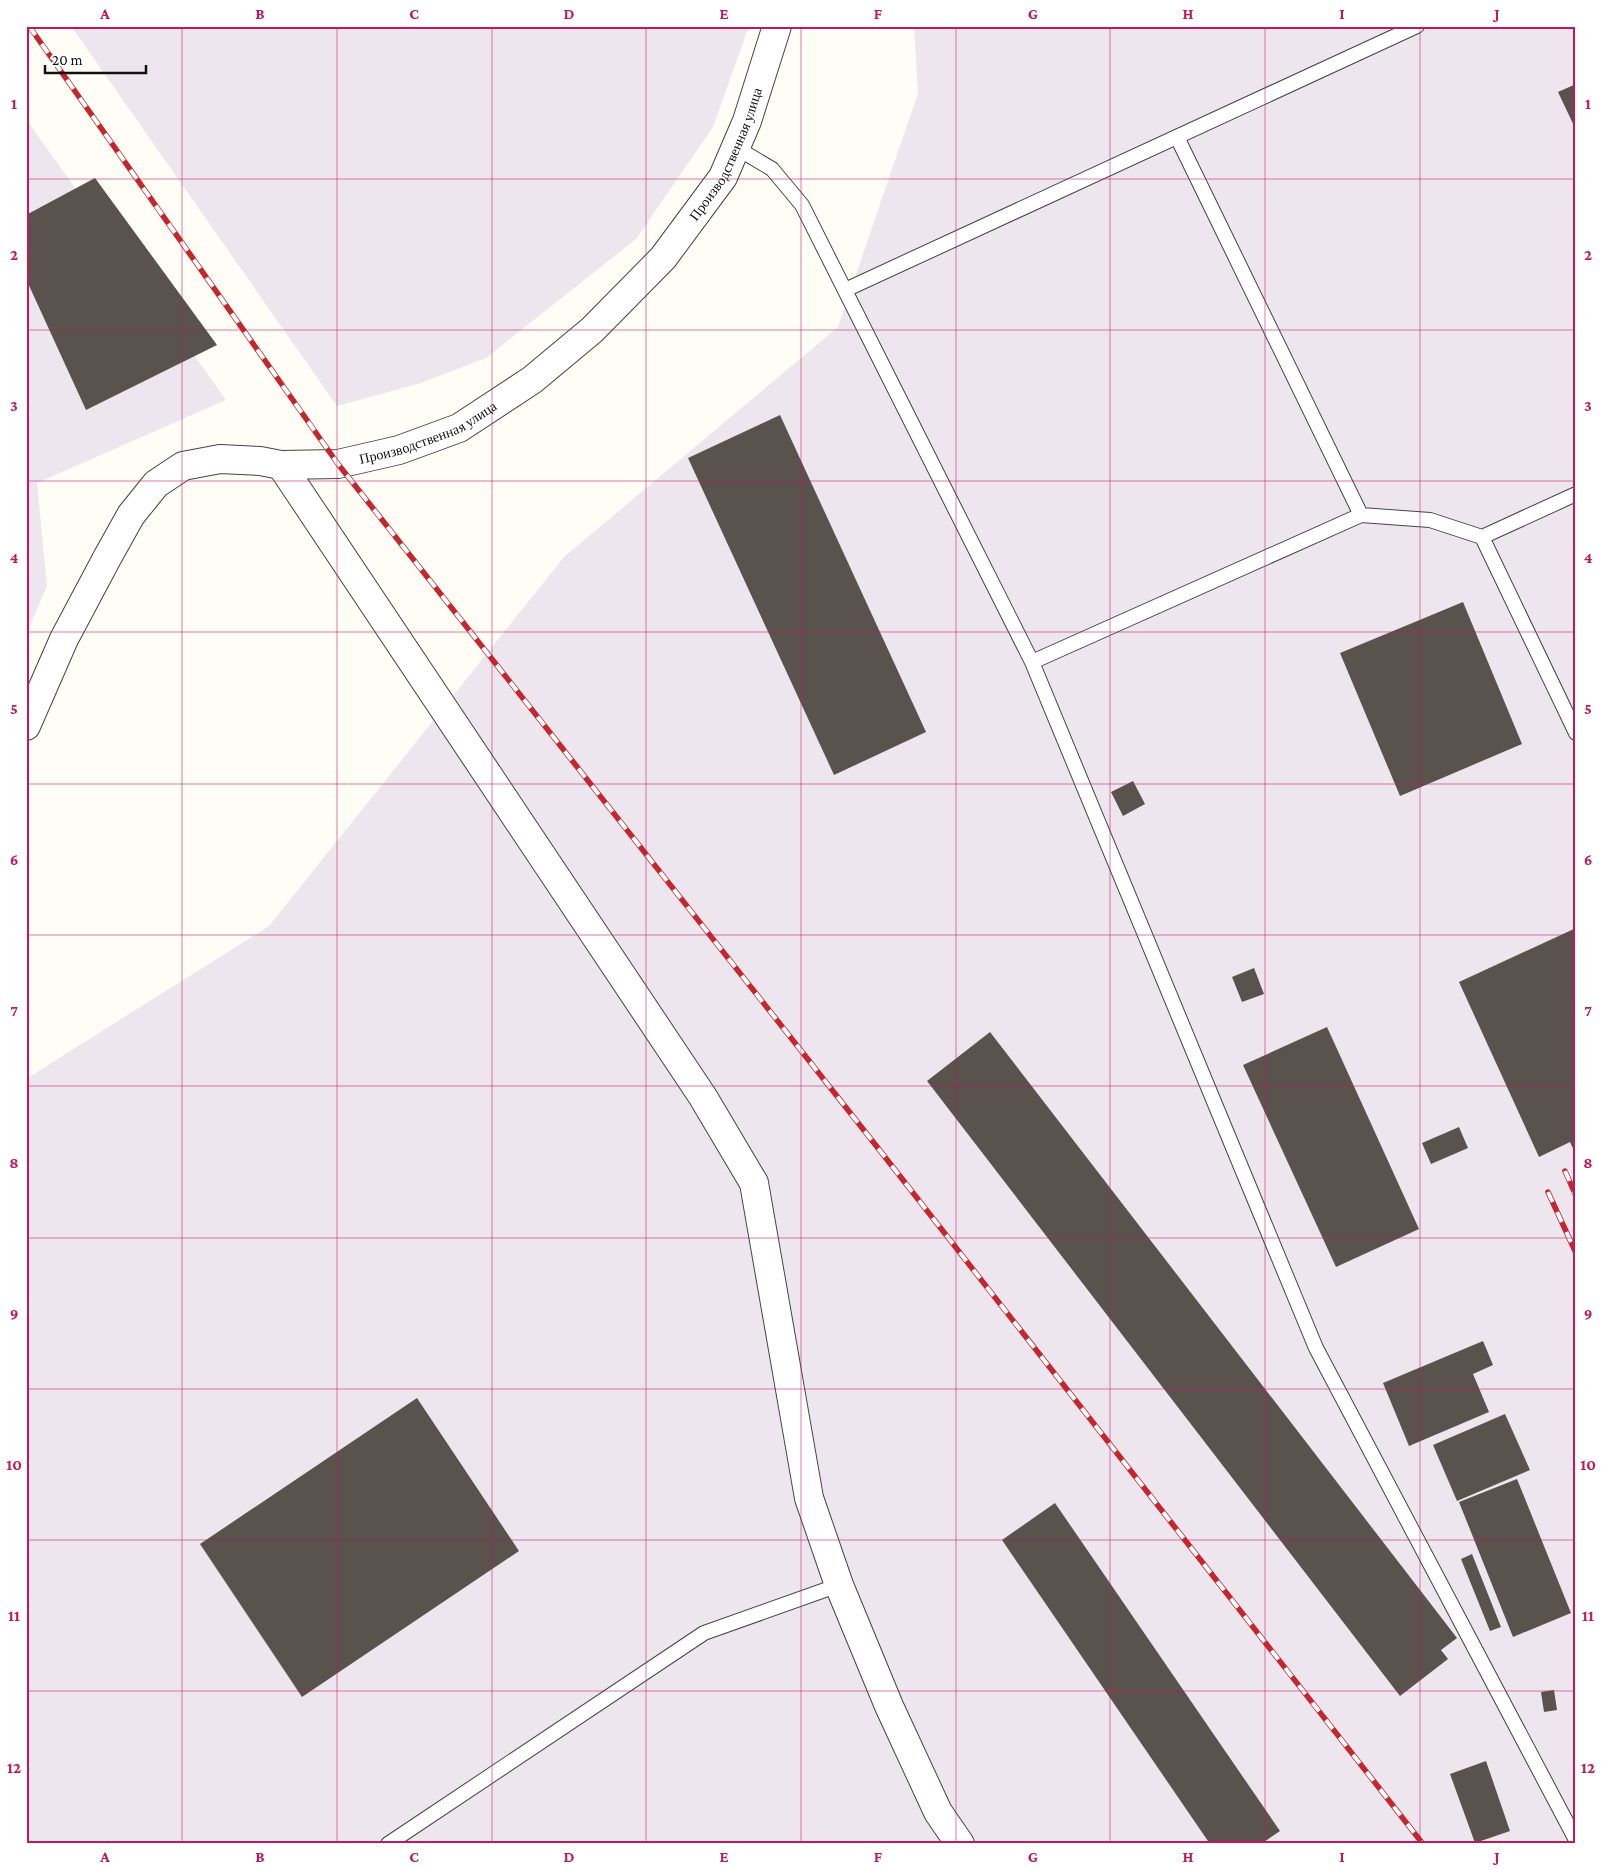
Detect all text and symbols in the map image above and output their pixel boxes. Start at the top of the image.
text: A [99,5,110,22]
text: B [255,5,265,22]
text: C [409,5,419,22]
text: D [563,5,575,22]
text: E [719,5,729,22]
text: F [874,5,883,22]
text: G [1028,5,1038,22]
text: H [1183,5,1194,22]
text: I [1339,5,1345,22]
text: J [1492,5,1500,22]
scale bar [45,42,146,74]
text: 20 m [52,52,83,68]
street label: Производственная улица [686,85,765,223]
text: 1 [11,95,17,112]
text: 1 [1585,95,1591,112]
text: 2 [10,246,18,263]
text: 2 [1584,246,1592,263]
text: 3 [10,397,18,414]
street label: Производственная улица [358,397,500,467]
text: 3 [1584,397,1592,414]
text: 4 [10,549,19,566]
text: 4 [1584,549,1593,566]
text: 5 [10,700,18,717]
text: 5 [1584,700,1592,717]
text: 6 [10,851,18,868]
text: 6 [1584,851,1592,868]
text: 7 [10,1002,18,1019]
text: 7 [1584,1002,1592,1019]
text: 8 [9,1154,19,1171]
text: 8 [1583,1154,1593,1171]
text: 9 [10,1305,18,1322]
text: 9 [1584,1305,1592,1322]
text: 10 [6,1456,22,1473]
text: 10 [1580,1456,1596,1473]
text: 11 [8,1607,20,1624]
text: 11 [1582,1607,1594,1624]
text: 12 [7,1759,21,1776]
text: 12 [1581,1759,1595,1776]
text: A [99,1848,110,1865]
text: B [255,1848,265,1865]
text: C [409,1848,419,1865]
text: D [563,1848,575,1865]
text: E [719,1848,729,1865]
text: F [874,1848,883,1865]
text: G [1028,1848,1038,1865]
text: H [1183,1848,1194,1865]
text: I [1339,1848,1345,1865]
text: J [1492,1848,1500,1865]

